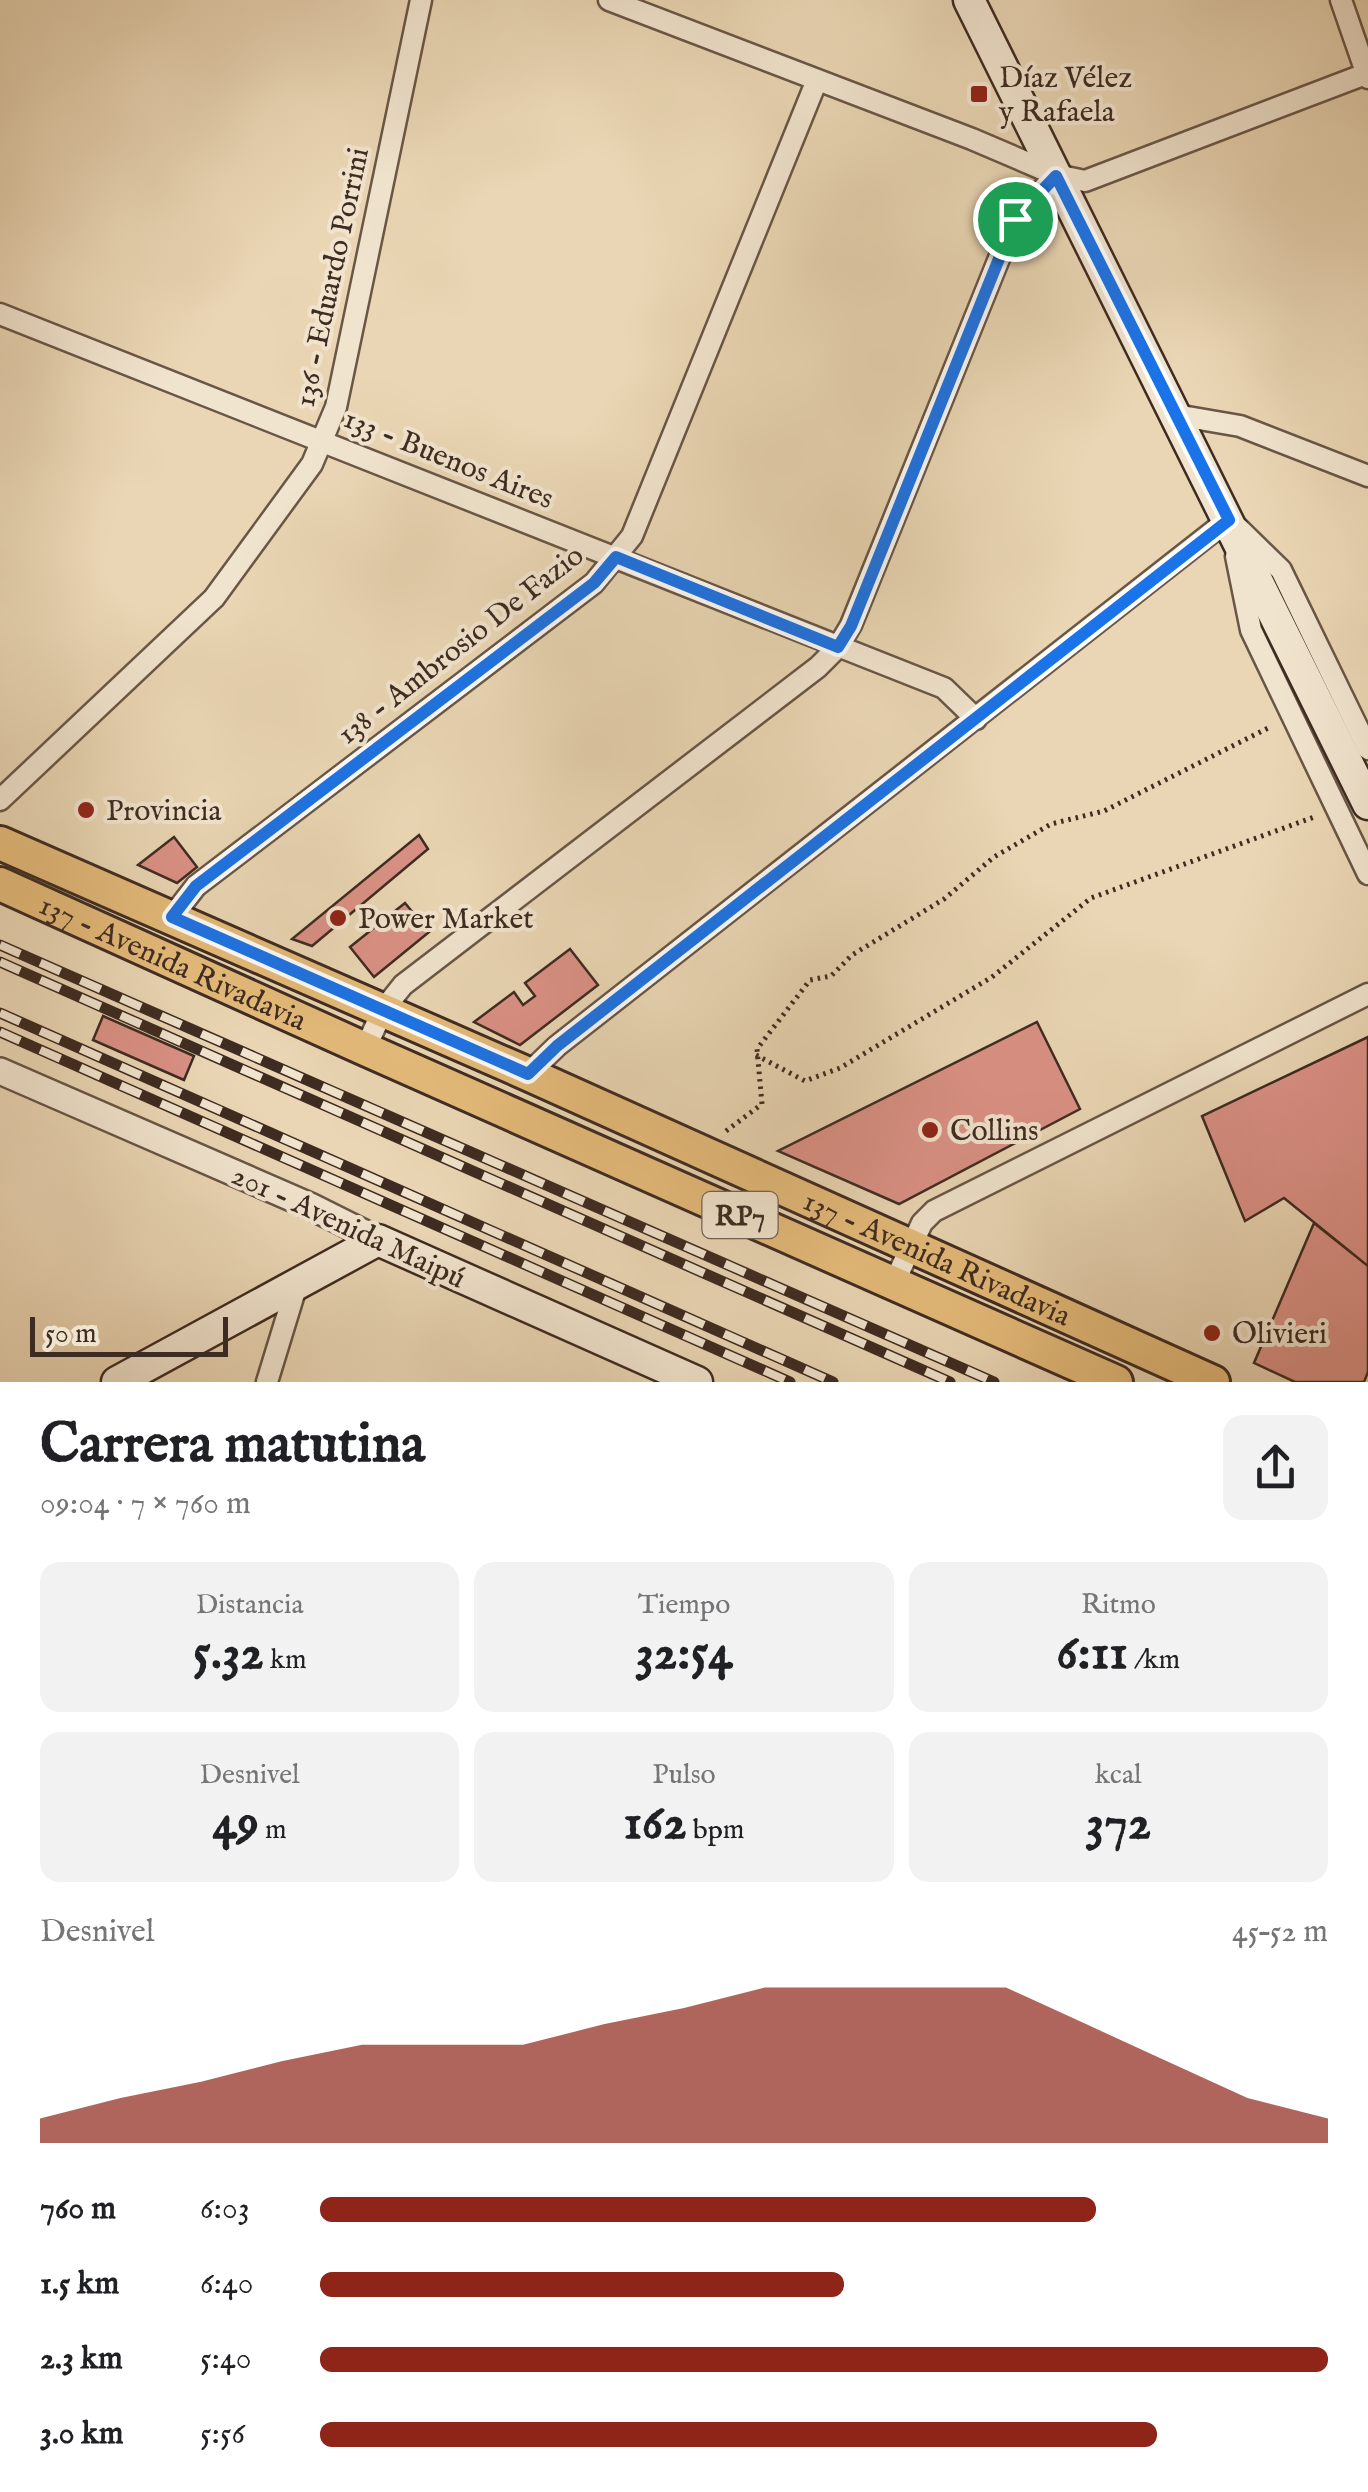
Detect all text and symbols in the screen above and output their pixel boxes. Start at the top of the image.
place label: Díaz Vélez y Rafaela [998,60,1132,132]
marker: Díaz Vélez y Rafaela [968,83,990,105]
street label: 136 - Eduardo Porrini [287,144,379,410]
pin [973,177,1058,262]
icon: arrive [988,192,1043,247]
street label: 133 - Buenos Aires [338,401,559,519]
street label: 138 - Ambrosio De Fazio [330,537,592,754]
place label: Provincia [106,793,221,831]
marker: Provincia [75,799,97,821]
street label: 137 - Avenida Rivadavia [33,887,312,1041]
place label: Power Market [358,901,534,939]
marker: Power Market [327,907,349,929]
place label: Collins [950,1113,1039,1151]
marker: Collins [919,1119,941,1141]
street label: 201 - Avenida Maipú [225,1157,471,1299]
street label: 137 - Avenida Rivadavia [797,1183,1076,1336]
road number: RP7 [702,1192,778,1238]
scale bar [30,1312,228,1356]
place label: Olivieri [1232,1316,1327,1354]
text: 50 m [45,1317,97,1352]
marker: Olivieri [1201,1322,1223,1344]
text: Carrera matutina [40,1411,425,1481]
button: share [1223,1415,1328,1520]
text: 09:04 · 7 × 760 m [40,1484,251,1525]
text: Distancia [196,1588,304,1623]
text: Tiempo [638,1588,730,1623]
text: Ritmo [1081,1588,1156,1623]
text: 5.32 [193,1623,264,1686]
text: 32:54 [635,1623,733,1686]
text: 6:11 [1056,1623,1128,1686]
text: km [264,1643,307,1678]
text: /km [1128,1643,1180,1678]
text: Desnivel [200,1758,300,1793]
text: Pulso [652,1758,716,1793]
text: kcal [1095,1758,1142,1793]
text: 49 [213,1793,259,1856]
text: 162 [623,1793,687,1856]
text: 372 [1086,1793,1151,1856]
text: m [259,1813,287,1848]
text: bpm [687,1813,744,1848]
text: Desnivel [40,1912,155,1953]
text: 45–52 m [1232,1912,1328,1953]
text: 760 m [40,2189,116,2230]
text: 6:03 [200,2189,250,2230]
text: 1.5 km [40,2264,119,2305]
text: 6:40 [200,2264,253,2305]
text: 2.3 km [40,2339,123,2380]
text: 5:40 [200,2339,251,2380]
text: 3.0 km [40,2414,123,2455]
text: 5:56 [200,2414,245,2455]

